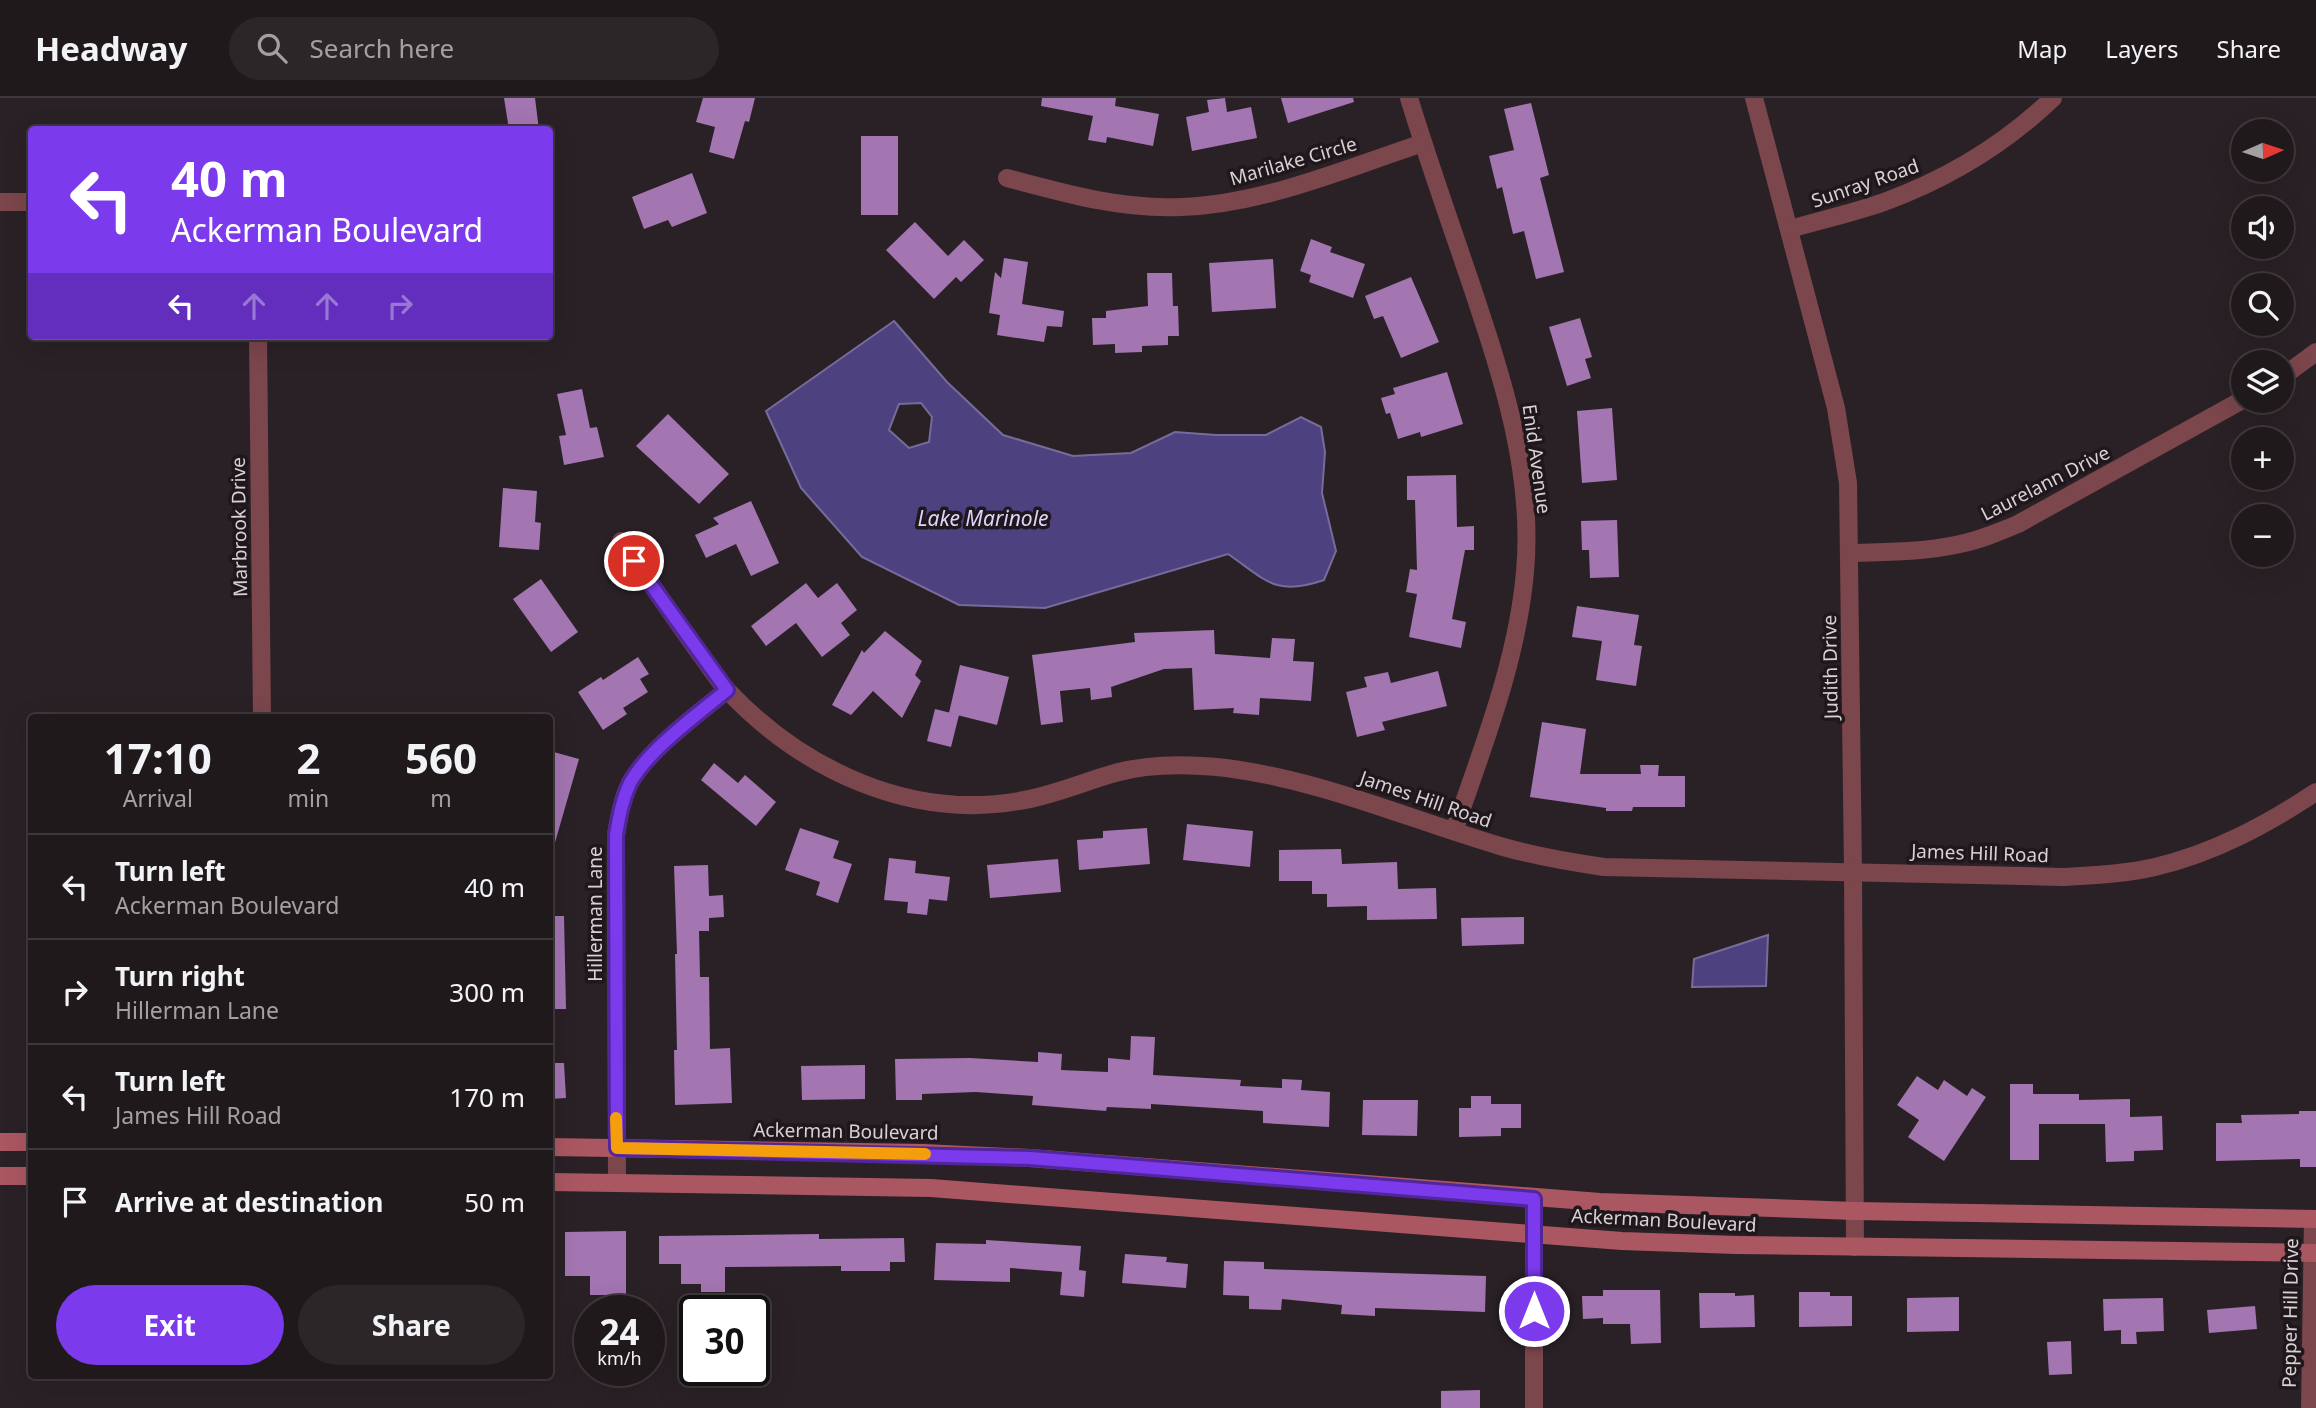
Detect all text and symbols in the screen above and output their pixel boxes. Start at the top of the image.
search box [229,17,719,80]
text: Headway [35,26,187,71]
icon: search [253,29,291,67]
text: Search here [309,30,454,66]
text: Map [2017,32,2067,65]
text: Layers [2105,32,2179,65]
text: Share [2217,32,2281,65]
north arrow [2231,119,2294,182]
map controls [2231,119,2294,567]
street label: Marilake Circle [1226,130,1360,192]
text: 40 m [171,145,288,211]
street label: Sunray Road [1808,152,1922,214]
icon: left [56,154,147,245]
button: sound [2231,196,2294,259]
text: Ackerman Boulevard [171,208,483,251]
button: search [2231,273,2294,336]
icon: left [162,287,200,325]
icon: ahead [235,287,273,325]
icon: ahead [308,287,346,325]
icon: right [381,287,419,325]
button: layers [2231,350,2294,413]
street label: Enid Avenue [1516,402,1558,516]
button: + [2231,427,2294,490]
street label: Laurelann Drive [1976,439,2114,527]
street label: Marbrook Drive [225,457,253,597]
water label: Lake Marinole [917,504,1049,532]
button: − [2231,504,2294,567]
pin [604,531,664,591]
icon: arrive [615,542,653,580]
street label: Judith Drive [1816,615,1844,721]
text: 17:10 [104,729,212,786]
text: 2 [296,729,320,786]
text: 560 [405,729,477,786]
street label: James Hill Road [1355,764,1495,834]
text: Arrival [123,782,193,814]
text: min [288,782,329,814]
text: m [430,782,452,814]
street label: James Hill Road [1909,838,2049,868]
street label: Hillerman Lane [582,846,608,982]
text: Turn left [115,853,226,889]
icon: left [56,868,94,906]
text: 40 m [464,869,525,905]
text: Ackerman Boulevard [115,889,339,921]
text: Turn right [115,958,245,994]
icon: right [56,973,94,1011]
text: 300 m [449,974,525,1010]
text: Hillerman Lane [115,994,279,1026]
text: Turn left [115,1063,226,1099]
icon: left [56,1078,94,1116]
text: 170 m [449,1079,525,1115]
text: James Hill Road [115,1099,282,1131]
street label: Ackerman Boulevard [753,1116,939,1146]
icon: arrive [56,1183,94,1221]
text: Arrive at destination [115,1184,384,1220]
text: 50 m [464,1184,525,1220]
street label: Ackerman Boulevard [1571,1202,1757,1238]
street label: Pepper Hill Drive [2276,1238,2304,1388]
position arrow [1497,1274,1571,1348]
button: Exit [56,1285,284,1365]
button: Share [298,1285,525,1365]
speed limit sign: 30 [679,1295,770,1386]
text: 24 [599,1308,640,1355]
text: km/h [597,1346,642,1370]

